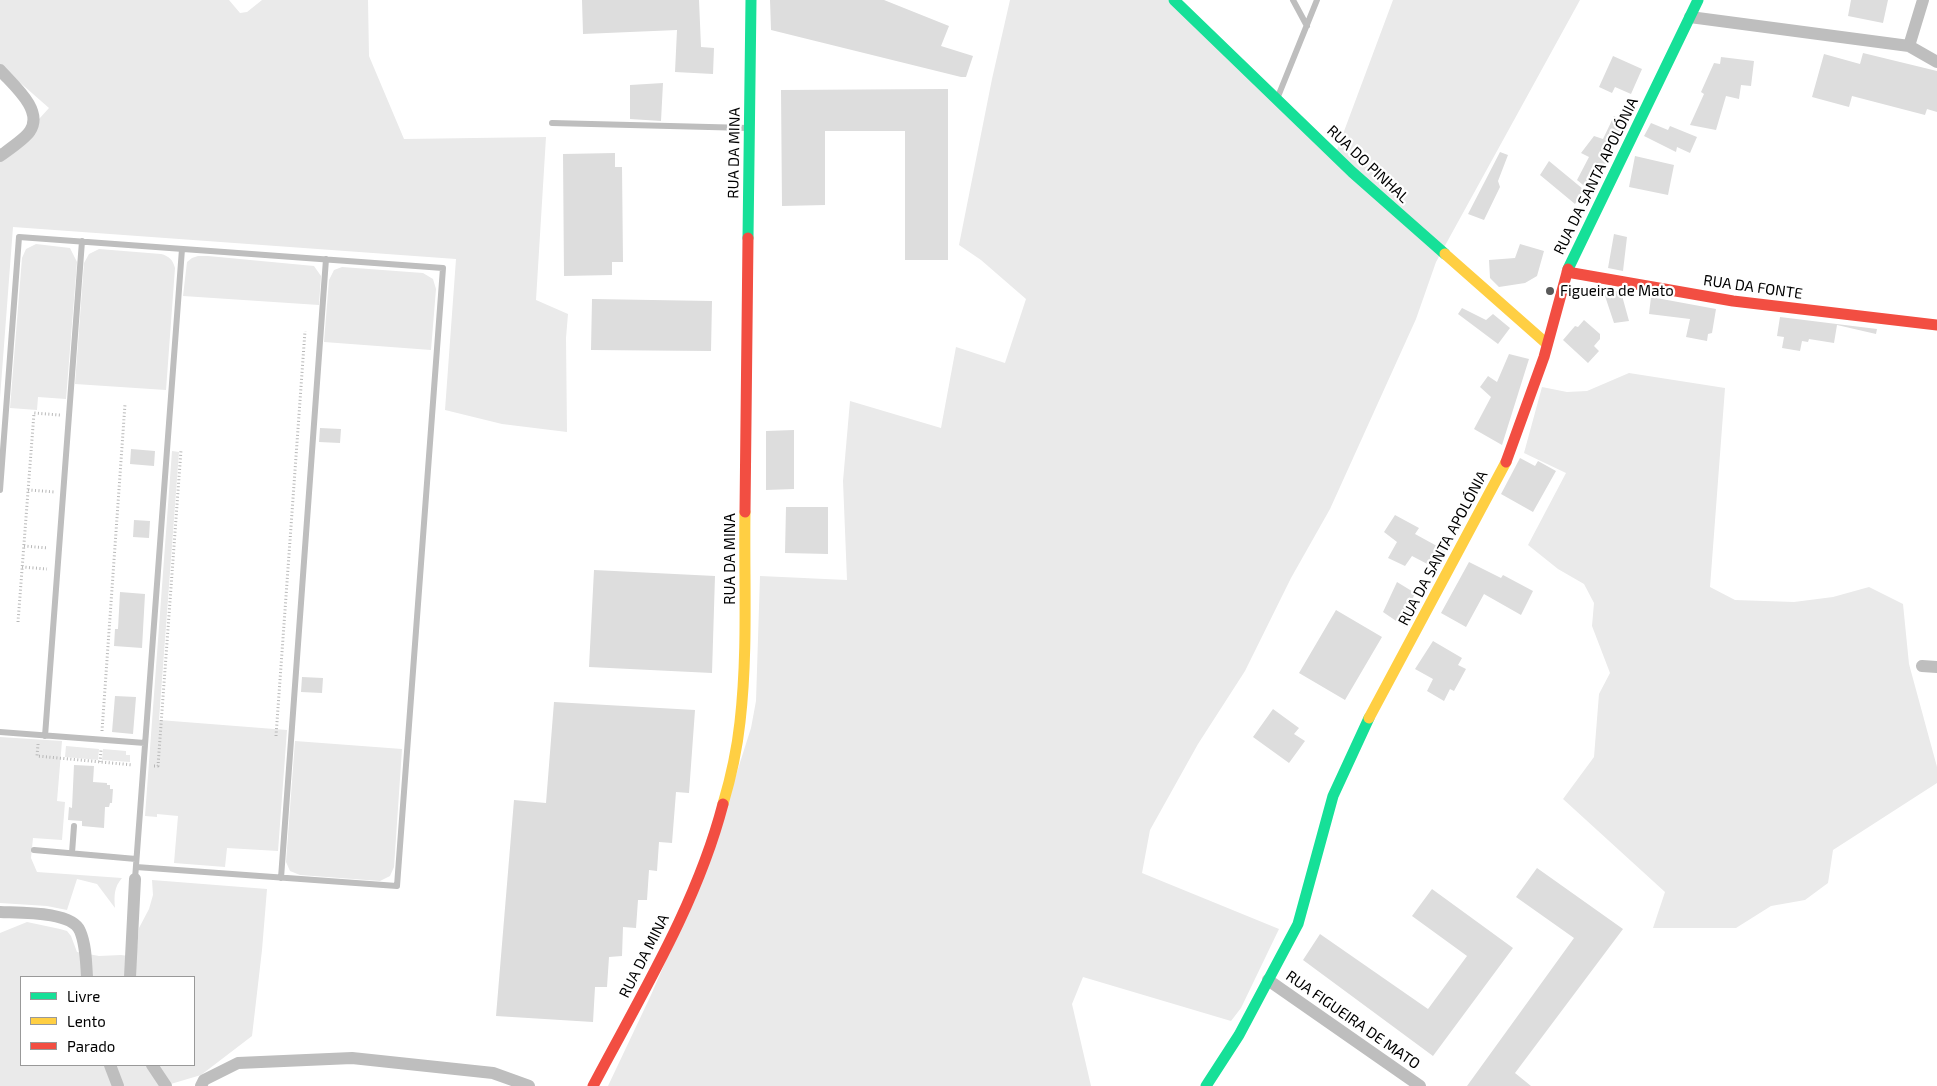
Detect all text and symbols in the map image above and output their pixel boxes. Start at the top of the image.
street label: RUA DA SANTA APOLÓNIA [1550,94,1642,258]
street label: RUA DA MINA [724,107,744,199]
street label: RUA DO PINHAL [1323,121,1413,207]
street label: RUA DA FONTE [1702,271,1804,303]
place label: Figueira de Mato [1560,282,1674,300]
marker: Figueira de Mato [1544,285,1556,297]
street label: RUA DA SANTA APOLÓNIA [1394,467,1492,629]
street label: RUA DA MINA [721,513,739,605]
street label: RUA DA MINA [615,911,673,1001]
street label: RUA FIGUEIRA DE MATO [1283,967,1423,1073]
legend [20,976,195,1066]
text: Livre [67,987,100,1005]
text: Lento [67,1012,106,1030]
text: Parado [67,1037,115,1055]

